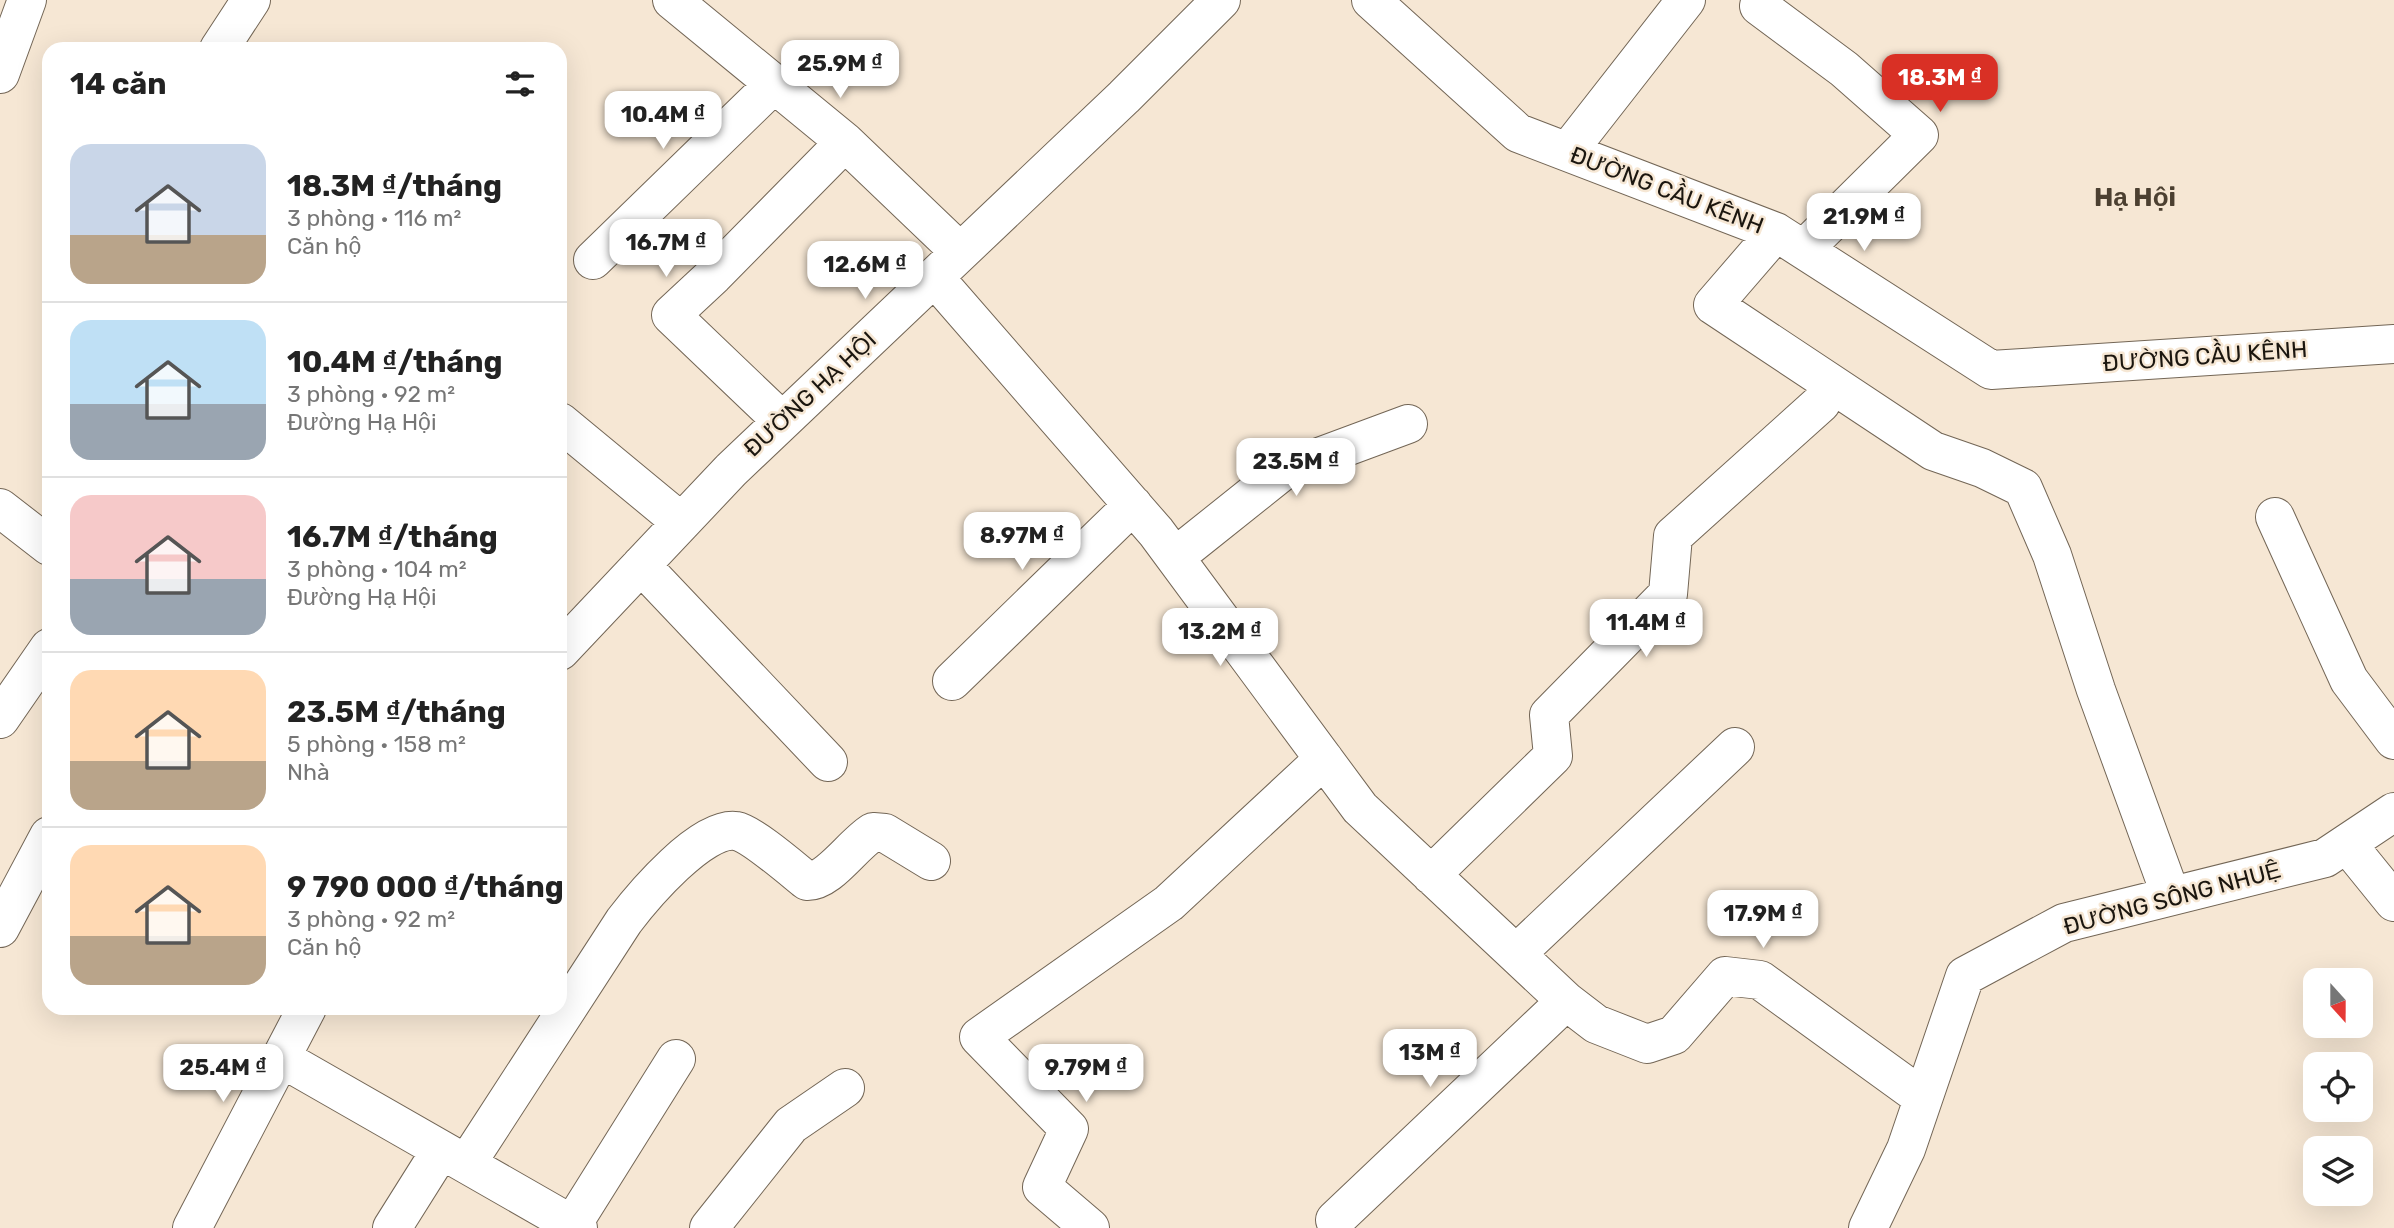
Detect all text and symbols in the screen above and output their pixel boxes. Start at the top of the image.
pin: 25.9M ₫ [775,41,905,100]
text: 25.9M ₫ [797,49,883,77]
pin: 18.3M ₫ [1875,54,2005,114]
text: 18.3M ₫ [1898,63,1982,91]
icon: filters [501,65,539,103]
text: 14 căn [70,66,166,102]
pin: 10.4M ₫ [598,92,728,151]
text: 10.4M ₫ [621,100,705,128]
street label: ĐƯỜNG CẦU KÊNH [1566,138,1768,240]
text: 18.3M ₫/tháng [287,168,502,204]
icon: home [126,172,210,256]
district label: Hạ Hội [2094,182,2176,213]
pin: 21.9M ₫ [1799,194,1929,253]
text: 21.9M ₫ [1823,202,1905,230]
text: 3 phòng · 116 m² [287,204,461,232]
pin: 16.7M ₫ [601,219,731,279]
text: 16.7M ₫ [625,228,707,256]
text: Căn hộ [287,232,361,260]
pin: 12.6M ₫ [800,242,930,301]
text: 12.6M ₫ [823,250,907,278]
street label: ĐƯỜNG HẠ HỘI [738,326,882,462]
street label: ĐƯỜNG CẦU KÊNH [2102,333,2308,377]
text: 10.4M ₫/tháng [287,344,503,380]
icon: home [126,348,210,432]
text: 3 phòng · 92 m² [287,380,455,408]
text: Đường Hạ Hội [287,408,436,436]
pin: 23.5M ₫ [1231,438,1361,498]
text: 23.5M ₫ [1252,447,1340,475]
pin: 8.97M ₫ [957,512,1087,572]
text: 16.7M ₫/tháng [287,519,498,555]
text: 8.97M ₫ [980,521,1064,549]
icon: home [126,523,210,607]
text: 3 phòng · 104 m² [287,555,467,583]
text: Đường Hạ Hội [287,583,436,611]
pin: 11.4M ₫ [1581,600,1711,659]
pin: 13.2M ₫ [1155,608,1285,668]
text: 11.4M ₫ [1606,608,1686,636]
text: 13.2M ₫ [1178,617,1262,645]
text: 23.5M ₫/tháng [287,694,506,730]
icon: home [126,698,210,782]
text: 5 phòng · 158 m² [287,730,466,758]
text: Nhà [287,758,330,786]
street label: ĐƯỜNG SÔNG NHUỆ [2060,856,2284,940]
text: 9 790 000 ₫/tháng [287,869,564,905]
icon: home [126,873,210,957]
pin: 17.9M ₫ [1698,890,1828,950]
text: 17.9M ₫ [1723,899,1803,927]
text: 3 phòng · 92 m² [287,905,455,933]
text: Căn hộ [287,933,361,961]
north arrow [2303,968,2373,1038]
map controls [2303,968,2373,1206]
pin: 13M ₫ [1381,1030,1479,1089]
text: 13M ₫ [1399,1038,1461,1066]
pin: 25.4M ₫ [158,1044,288,1104]
pin: 9.79M ₫ [1021,1044,1151,1104]
button: locate [2303,1052,2373,1122]
text: 25.4M ₫ [179,1053,267,1081]
text: 9.79M ₫ [1044,1053,1128,1081]
button: layers [2303,1136,2373,1206]

